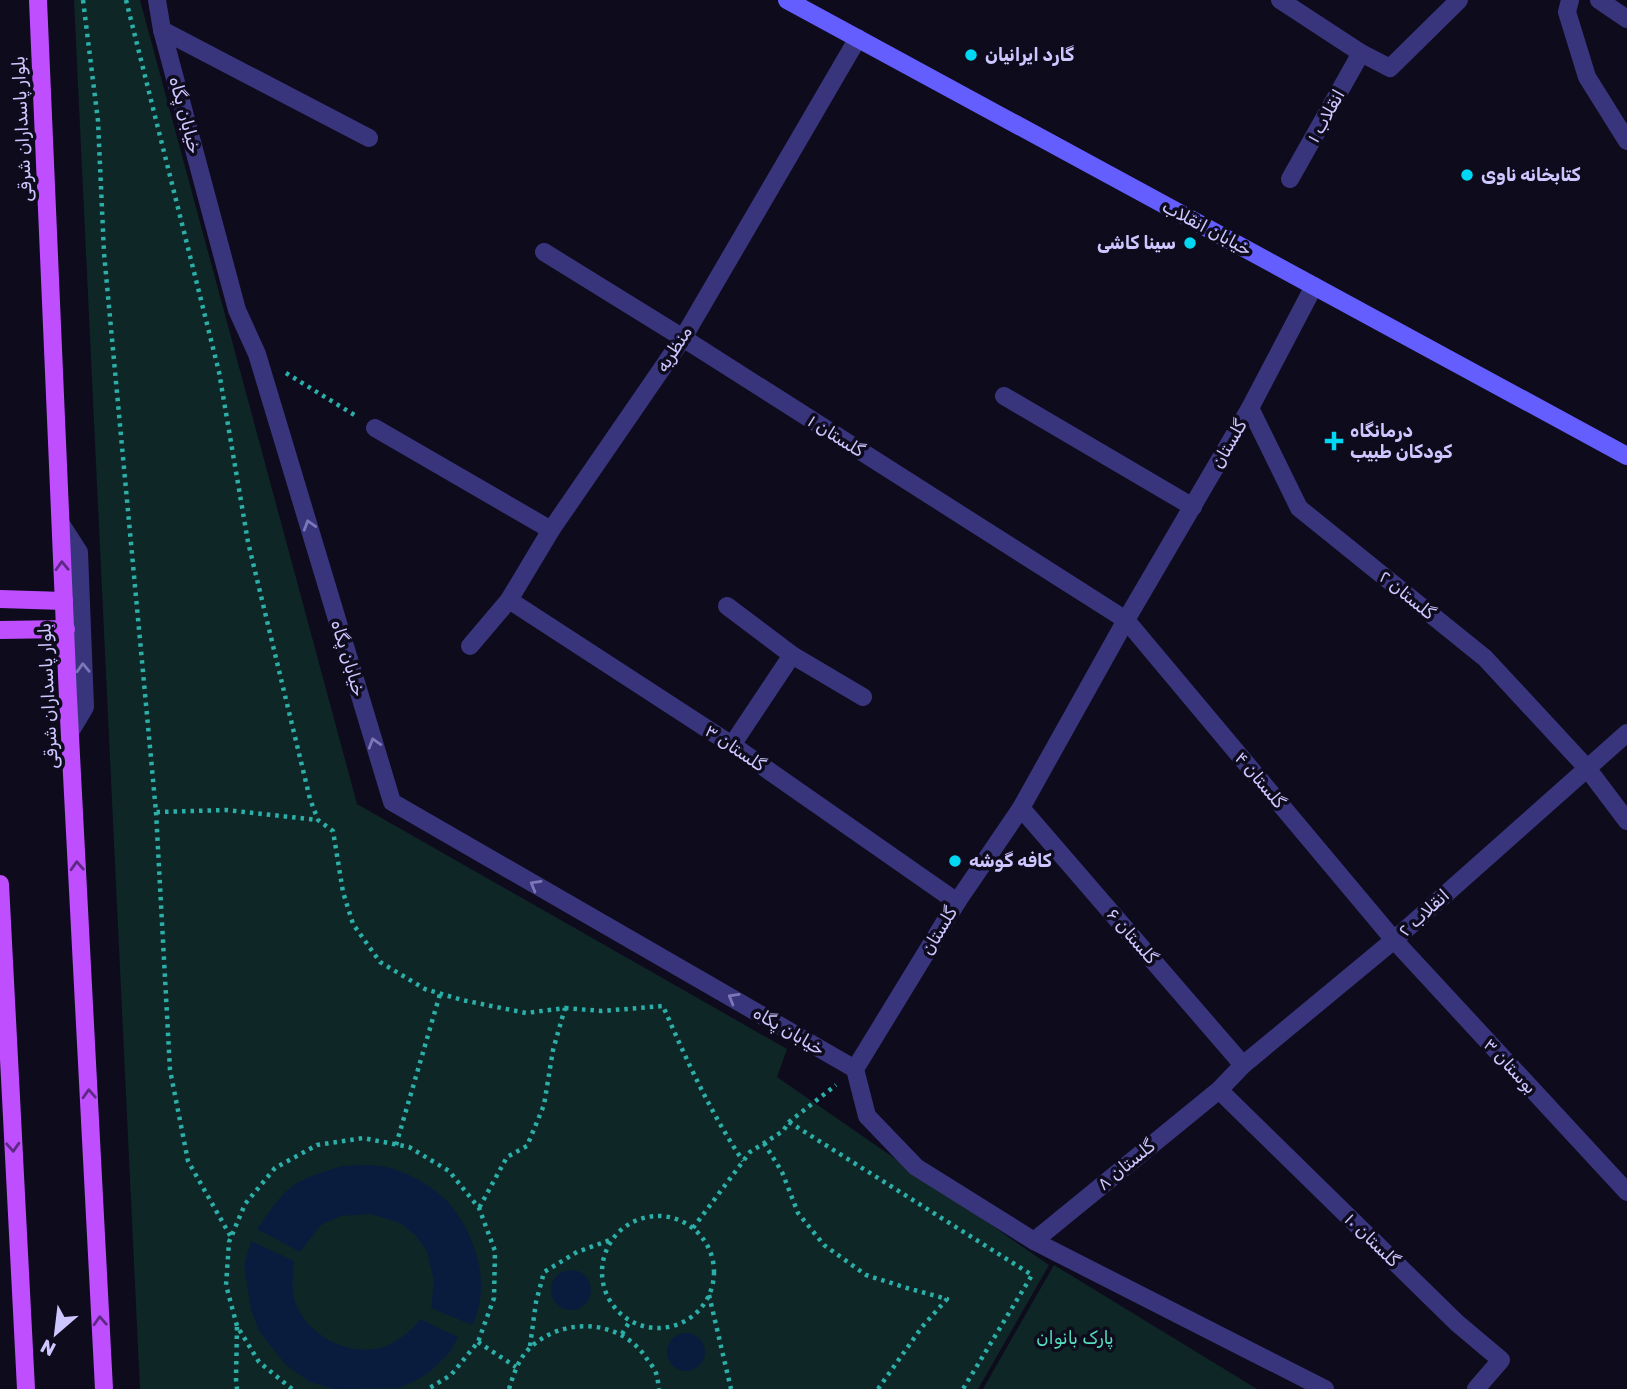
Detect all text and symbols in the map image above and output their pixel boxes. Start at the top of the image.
place label: گارد ایرانیان [985,44,1074,66]
marker: گارد ایرانیان [963,47,979,63]
street label: بلوار پاسداران شرقی [7,55,38,203]
street label: خیابان پگاه [163,74,206,156]
street label: انقلاب ۱ [1302,85,1350,147]
place label: کتابخانه ناوی [1481,164,1581,186]
marker: کتابخانه ناوی [1459,167,1475,183]
street label: خیابان انقلاب [1158,195,1256,261]
place label: سینا کاشی [1097,232,1176,254]
marker: سینا کاشی [1182,235,1198,251]
street label: منظریه [651,322,697,376]
street label: گلستان ۱ [804,410,868,462]
street label: گلستان [1206,416,1252,472]
place label: درمانگاه کودکان طبیب [1350,420,1453,463]
marker: درمانگاه کودکان طبیب [1324,431,1344,451]
one-way arrow [302,520,317,532]
one-way arrow [55,560,70,571]
street label: گلستان ۲ [1375,566,1439,624]
street label: خیابان پگاه [325,617,370,699]
street label: بلوار پاسداران شرقی [33,622,64,770]
one-way arrow [76,662,91,673]
street label: گلستان ۳ [700,720,770,776]
one-way arrow [368,737,383,749]
street label: گلستان ۴ [1230,747,1290,813]
place label: کافه گوشه [969,850,1052,872]
marker: کافه گوشه [947,853,963,869]
one-way arrow [70,861,85,872]
one-way arrow [530,880,543,893]
street label: انقلاب ۲ [1394,884,1454,942]
street label: گلستان [916,903,962,959]
street label: گلستان ۶ [1102,904,1162,968]
one-way arrow [727,994,740,1007]
street label: خیابان پگاه [749,1002,829,1061]
street label: بوستان ۳ [1479,1034,1541,1098]
one-way arrow [81,1088,96,1099]
street label: گلستان ۸ [1093,1135,1159,1195]
one-way arrow [6,1142,21,1153]
street label: گلستان ۱۰ [1340,1208,1404,1272]
north arrow [21,1298,91,1368]
one-way arrow [93,1315,108,1326]
park label: پارک بانوان [1036,1327,1114,1350]
text: N [37,1334,60,1361]

